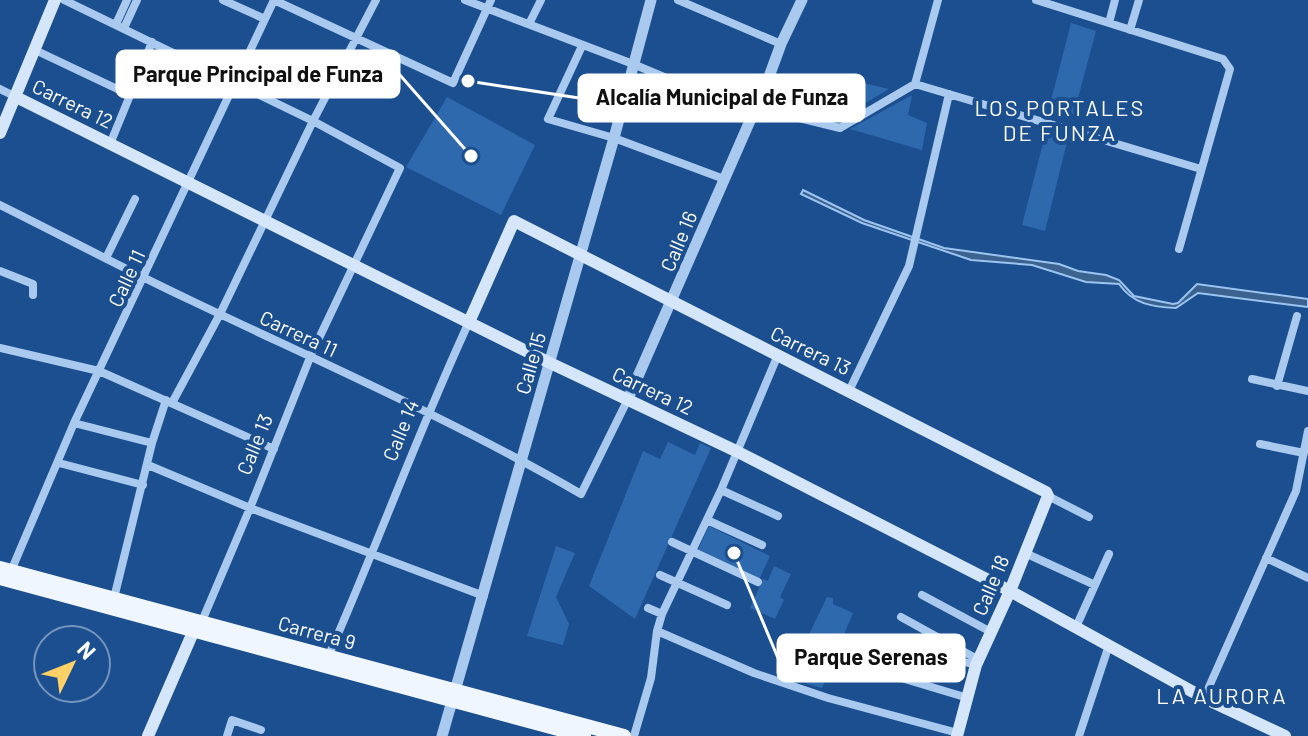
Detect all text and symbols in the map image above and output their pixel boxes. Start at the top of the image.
callout: Parque Principal de Funza [117,51,399,97]
text: Parque Principal de Funza [133,60,383,86]
street label: Carrera 12 [29,73,117,133]
callout: Alcalía Municipal de Funza [579,75,864,121]
text: Alcalía Municipal de Funza [596,83,848,109]
district label: LOS PORTALES DE FUNZA [975,94,1145,145]
street label: Calle 16 [655,207,701,275]
street label: Calle 11 [102,246,150,310]
street label: Carrera 11 [256,305,342,361]
street label: Carrera 13 [767,320,855,380]
street label: Calle 15 [510,329,550,397]
street label: Carrera 12 [609,361,697,419]
street label: Calle 14 [377,396,423,464]
street label: Calle 13 [231,410,277,478]
street label: Calle 18 [967,551,1013,619]
street label: Carrera 9 [276,610,358,654]
north arrow [32,624,112,704]
text: N [73,635,102,664]
callout: Parque Serenas [778,635,964,681]
text: Parque Serenas [794,643,948,669]
district label: LA AURORA [1156,682,1288,708]

